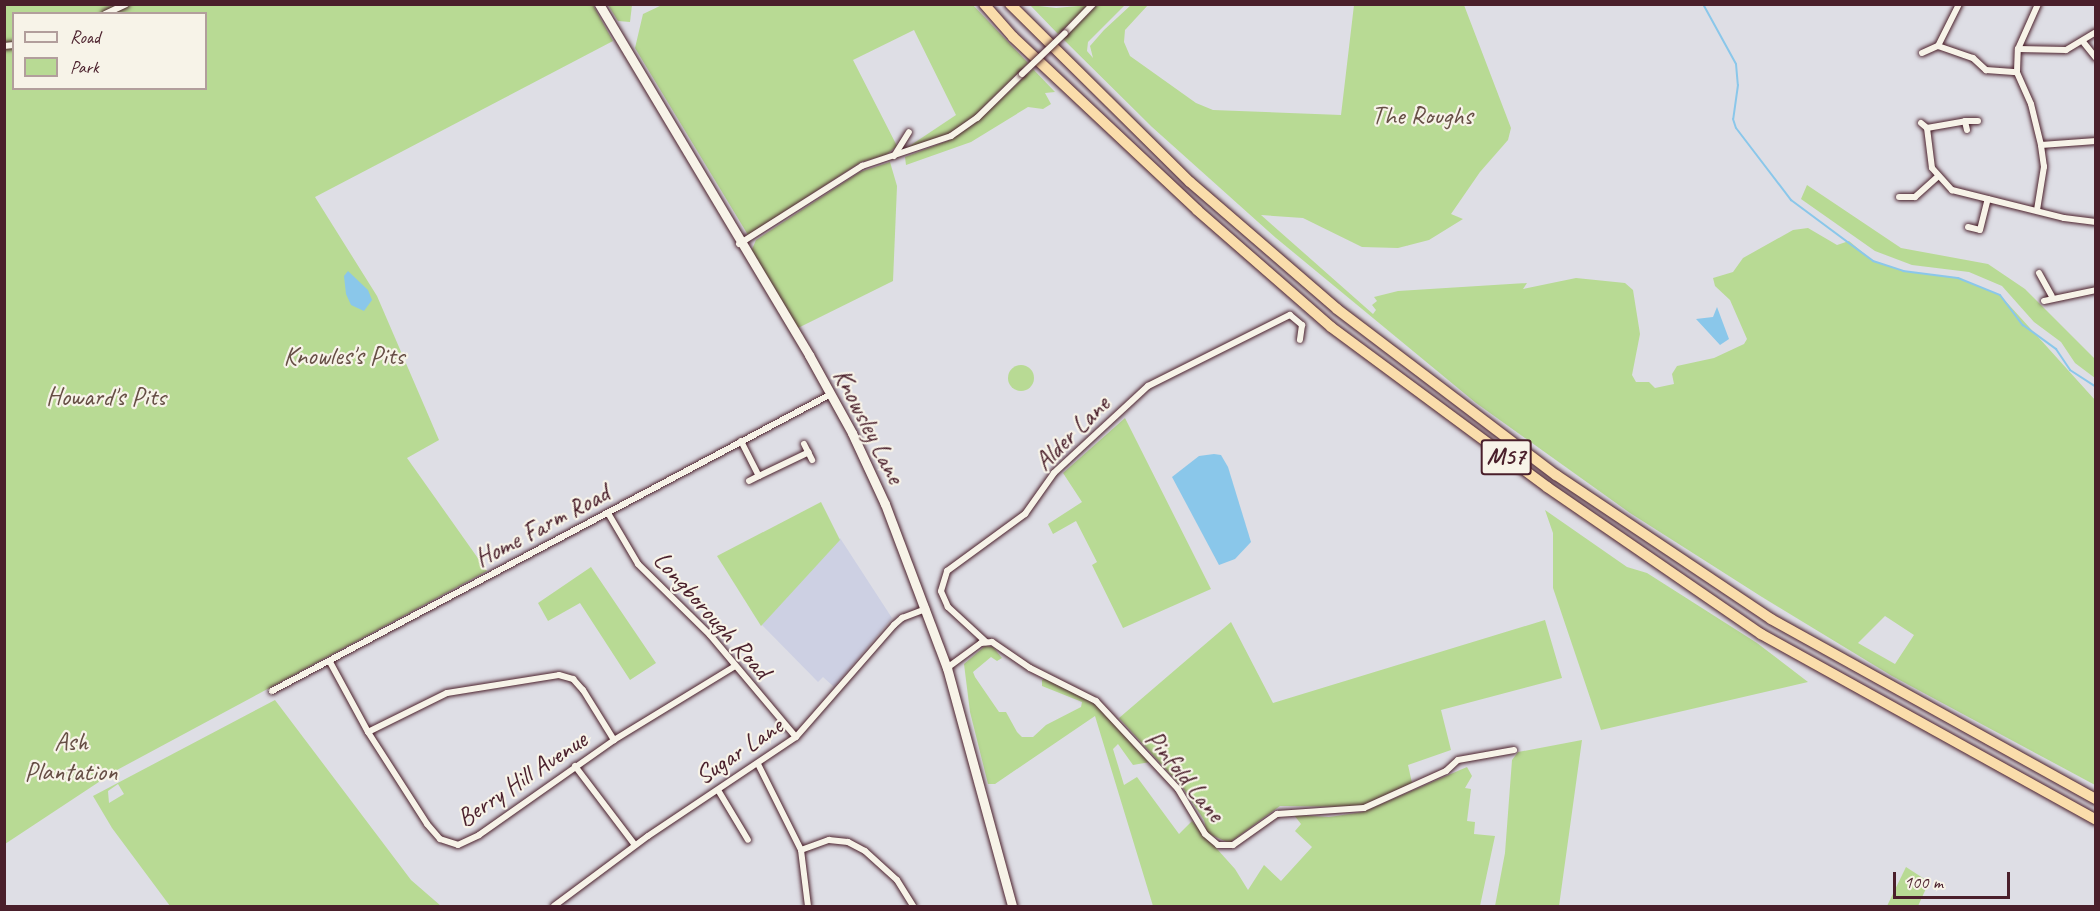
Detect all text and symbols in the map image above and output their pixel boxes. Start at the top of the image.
legend [12,12,207,90]
text: Road [70,26,100,48]
text: Park [70,56,99,78]
park label: The Roughs [1371,100,1473,132]
park label: Knowles's Pits [284,340,404,372]
street label: Knowsley Lane [827,363,911,489]
park label: Howard's Pits [46,381,166,413]
street label: Alder Lane [1028,389,1116,477]
road number: M57 [1480,436,1532,478]
street label: Home Farm Road [468,477,616,575]
street label: Longborough Road [647,545,777,685]
street label: Sugar Lane [689,710,789,792]
street label: Berry Hill Avenue [451,724,593,834]
street label: Pinfold Lane [1139,724,1231,828]
park label: Ash Plantation [24,726,118,788]
scale bar [1896,860,2013,898]
text: 100 m [1904,871,1943,893]

